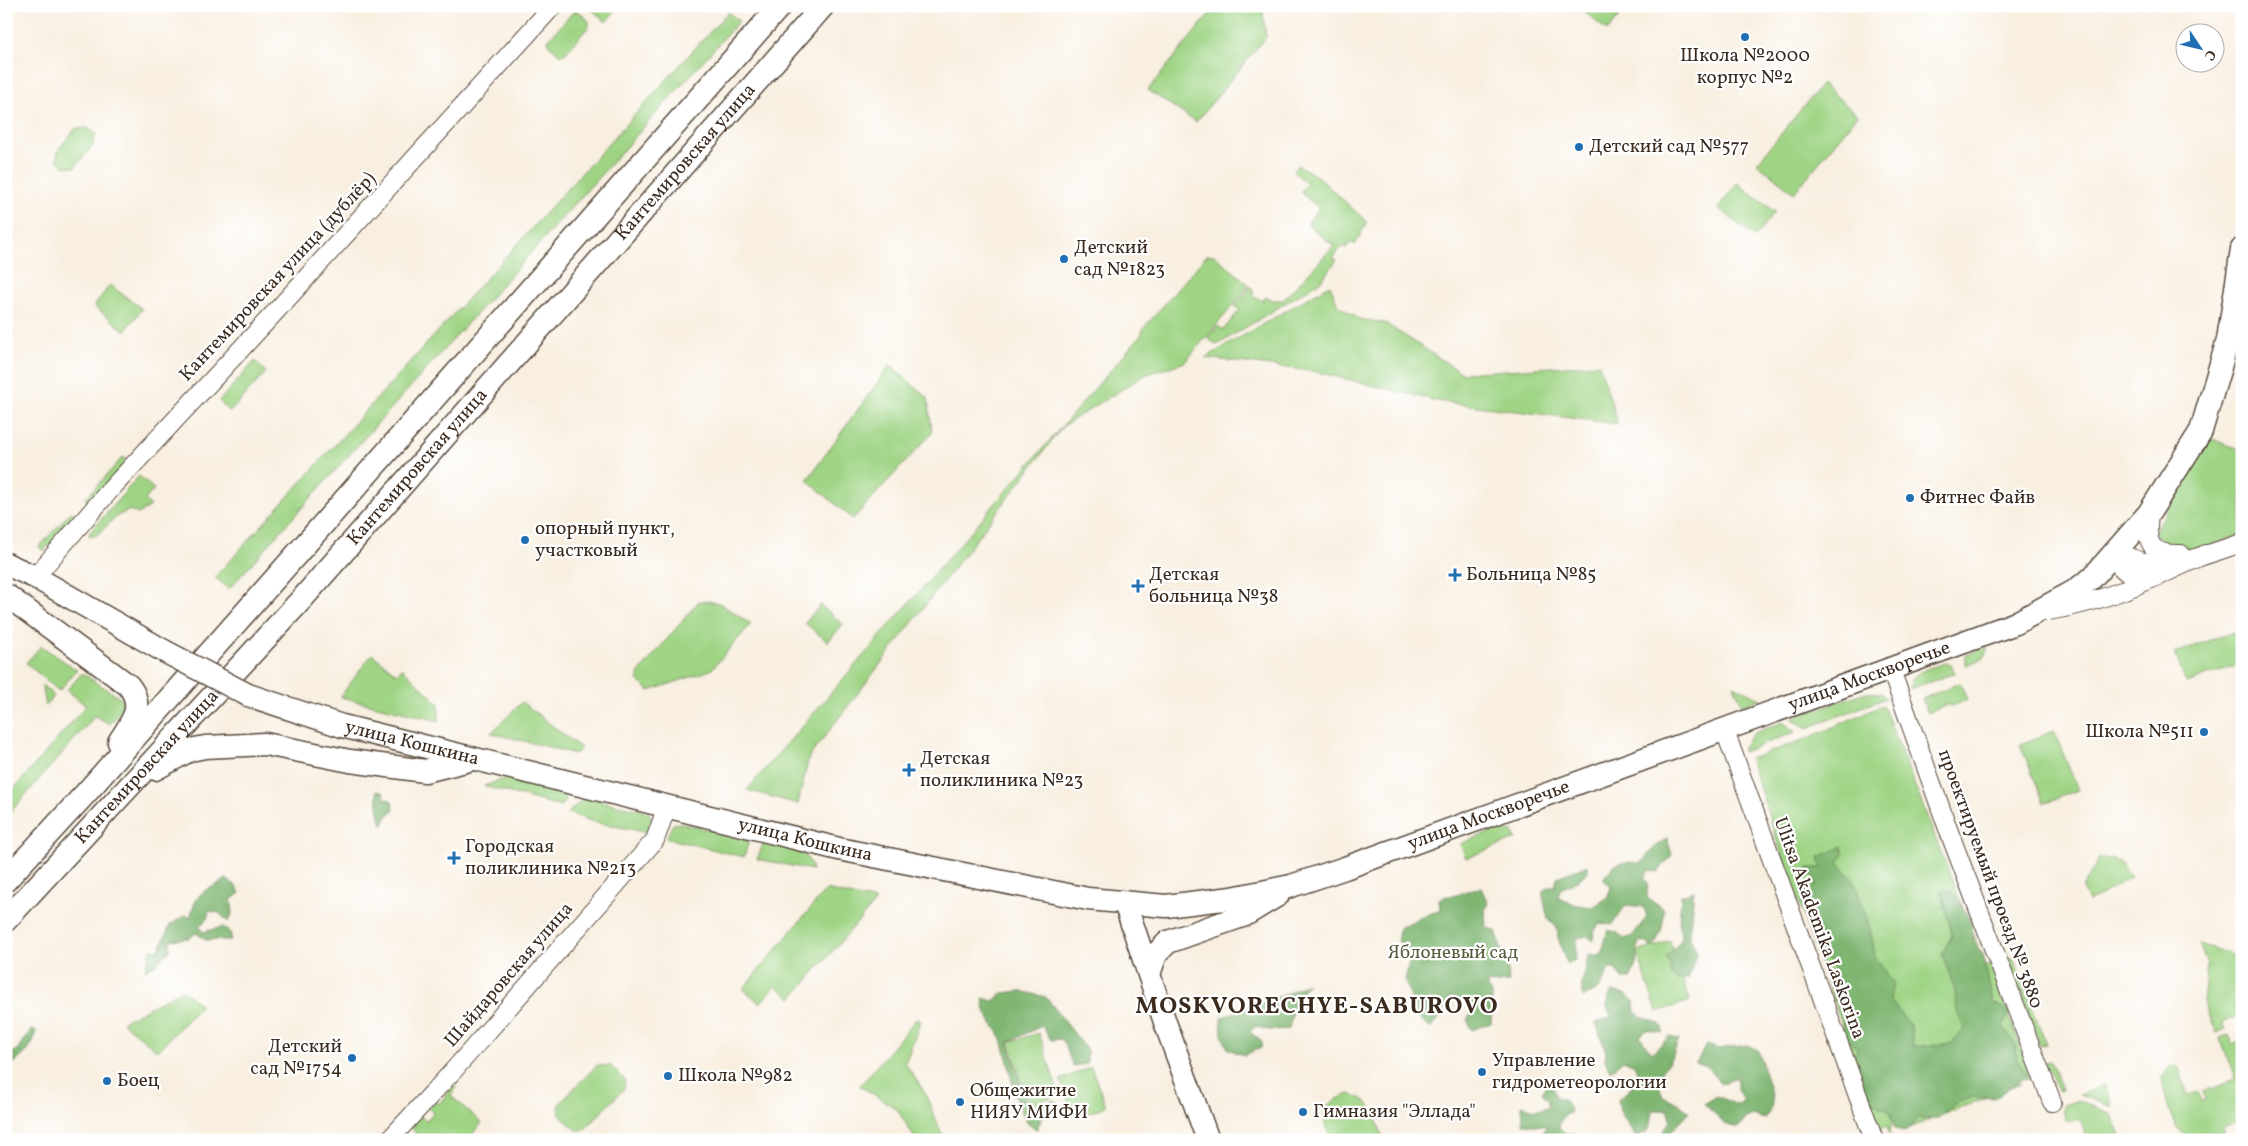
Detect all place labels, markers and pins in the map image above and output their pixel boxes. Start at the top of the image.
marker: Школа №2000 корпус №2 [1739,31,1751,43]
place label: Школа №2000 корпус №2 [1680,43,1810,91]
place label: Детский сад №577 [1589,134,1749,160]
marker: Детский сад №577 [1573,141,1585,153]
place label: Детский сад №1823 [1074,235,1165,283]
marker: Детский сад №1823 [1058,253,1070,265]
place label: Фитнес Файв [1920,485,2035,511]
marker: Фитнес Файв [1904,492,1916,504]
place label: опорный пункт, участковый [535,516,675,564]
marker: опорный пункт, участковый [519,534,531,546]
place label: Детская больница №38 [1149,562,1279,610]
place label: Больница №85 [1466,562,1596,588]
marker: Больница №85 [1448,568,1462,582]
marker: Детская больница №38 [1131,579,1145,593]
place label: Школа №511 [2085,719,2194,745]
marker: Школа №511 [2198,726,2210,738]
place label: Детская поликлиника №23 [920,746,1083,794]
marker: Детская поликлиника №23 [902,763,916,777]
place label: Городская поликлиника №213 [465,834,636,882]
marker: Городская поликлиника №213 [447,851,461,865]
place label: Детский сад №1754 [250,1034,342,1082]
place label: Управление гидрометеорологии [1492,1048,1667,1096]
marker: Детский сад №1754 [346,1052,358,1064]
place label: Школа №982 [678,1063,793,1089]
marker: Управление гидрометеорологии [1476,1066,1488,1078]
place label: Боец [117,1068,160,1094]
marker: Школа №982 [662,1070,674,1082]
marker: Боец [101,1075,113,1087]
place label: Общежитие НИЯУ МИФИ [970,1078,1088,1126]
marker: Общежитие НИЯУ МИФИ [954,1096,966,1108]
place label: Гимназия "Эллада" [1313,1099,1476,1125]
marker: Гимназия "Эллада" [1297,1106,1309,1118]

